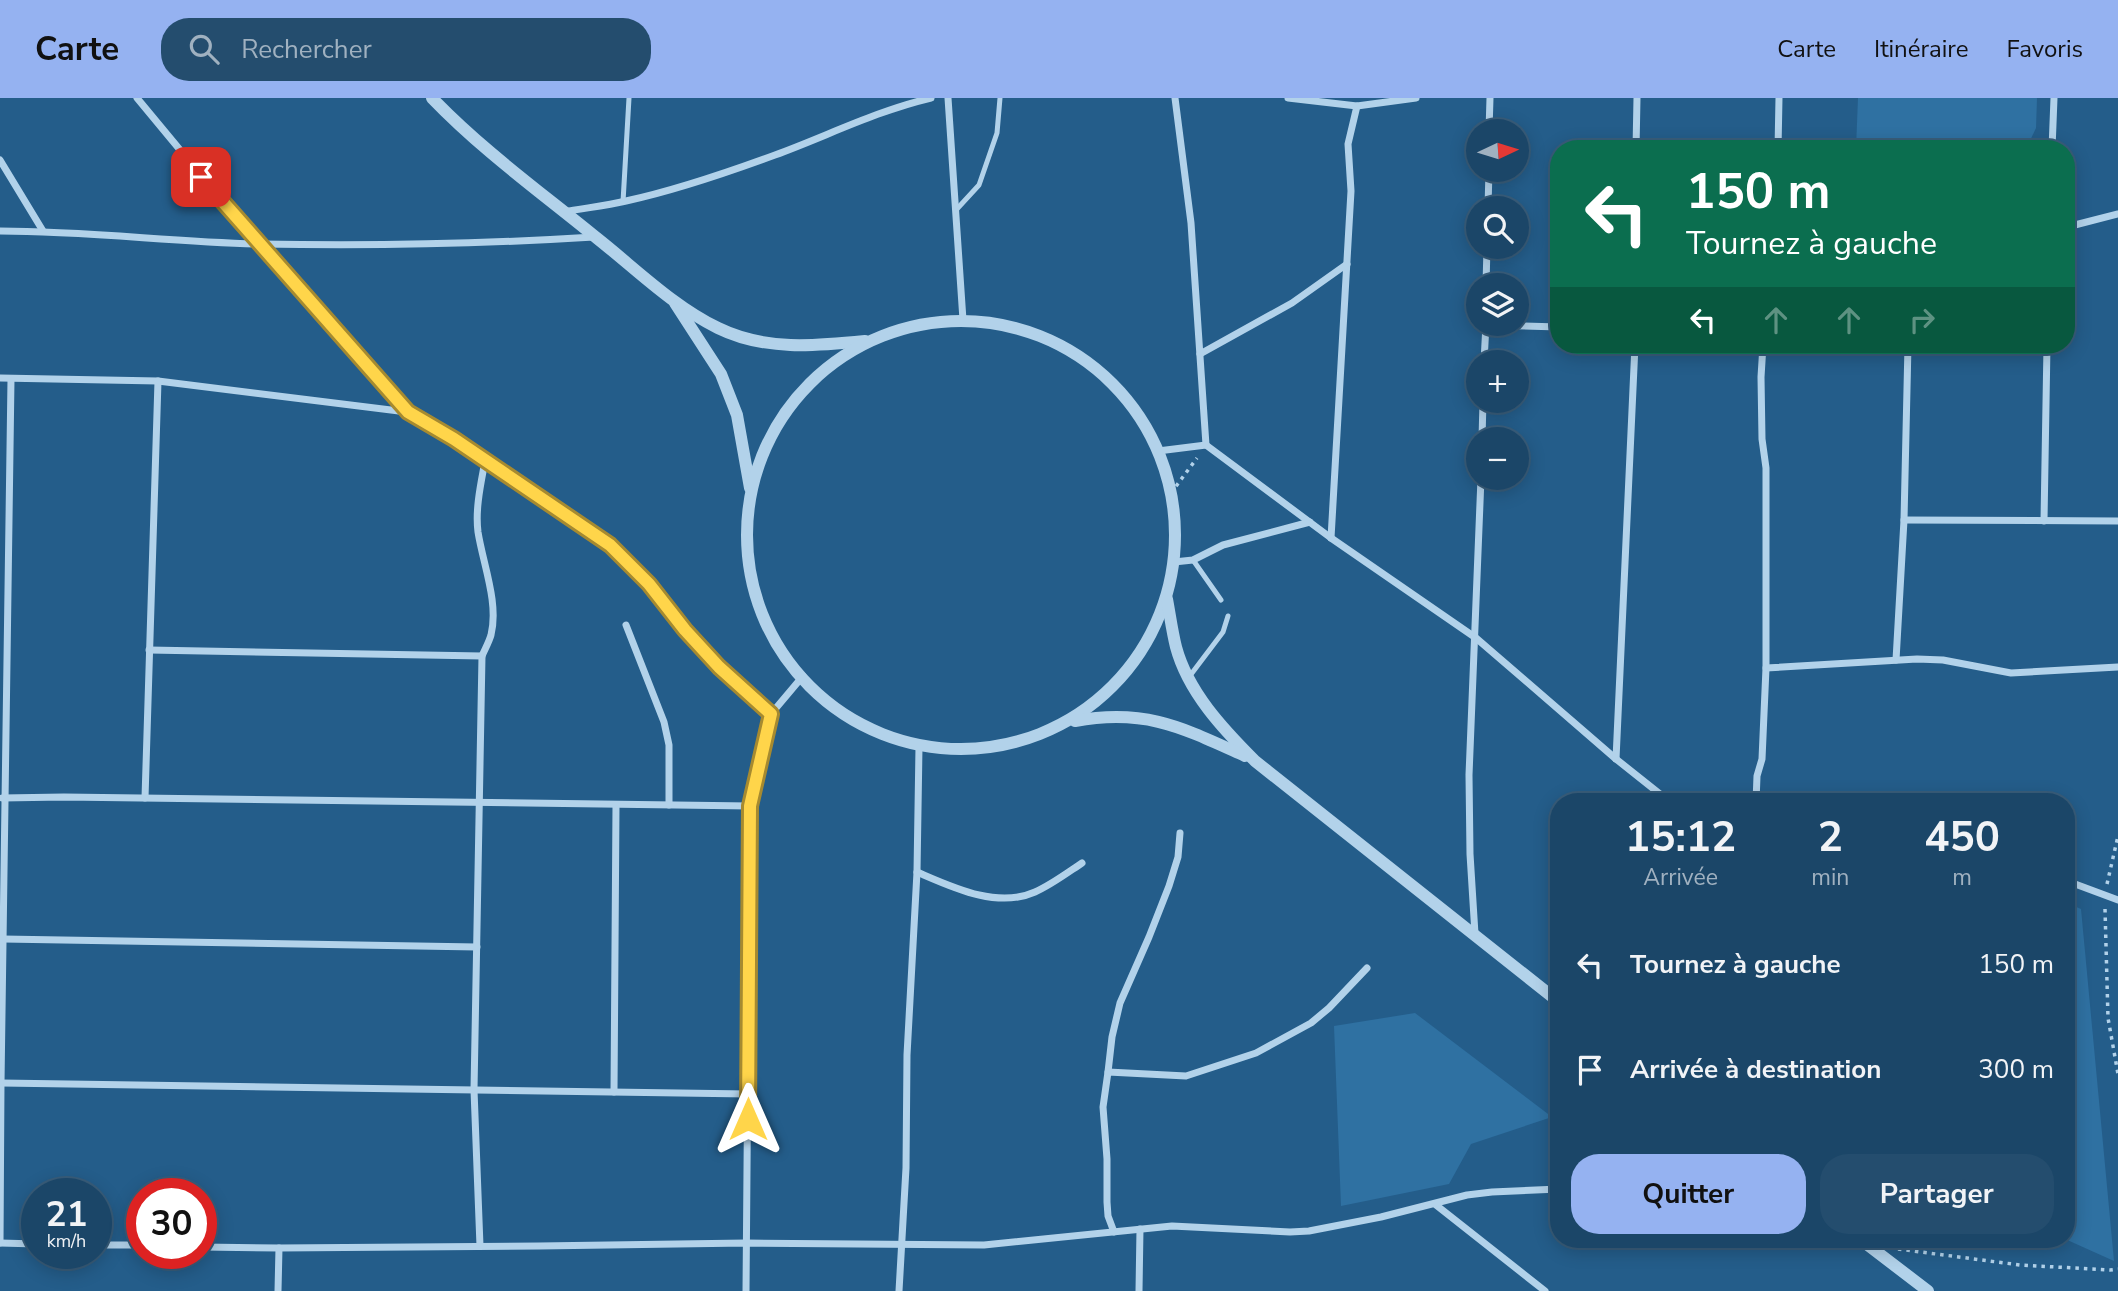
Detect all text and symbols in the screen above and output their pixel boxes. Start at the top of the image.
search box [161,18,651,81]
text: Carte [35,27,119,72]
icon: search [185,30,223,68]
text: Rechercher [241,32,372,67]
text: Carte [1777,33,1836,65]
text: Itinéraire [1874,33,1968,65]
text: Favoris [2006,33,2083,65]
north arrow [1466,119,1530,182]
map controls [1466,119,1529,490]
pin [171,147,231,207]
icon: arrive [182,158,220,196]
text: 150 m [1686,158,1830,225]
icon: left [1571,168,1662,259]
button: search [1466,196,1529,259]
text: Tournez à gauche [1686,222,1937,265]
button: layers [1466,273,1529,336]
icon: left [1684,301,1722,339]
icon: ahead [1757,301,1795,339]
icon: ahead [1830,301,1868,339]
icon: right [1903,301,1941,339]
button: + [1466,350,1529,413]
button: − [1466,427,1529,490]
text: 15:12 [1625,809,1736,866]
text: 2 [1818,809,1843,866]
text: 450 [1924,809,2000,866]
text: Arrivée [1643,862,1718,893]
text: min [1811,862,1849,893]
text: m [1952,862,1972,893]
icon: left [1571,946,1609,984]
text: Tournez à gauche [1630,947,1841,982]
text: 150 m [1978,947,2054,982]
icon: arrive [1571,1051,1609,1089]
text: Arrivée à destination [1630,1052,1881,1087]
text: 300 m [1978,1052,2054,1087]
position arrow [711,1082,785,1156]
button: Quitter [1571,1154,1806,1234]
button: Partager [1820,1154,2054,1234]
speed limit sign: 30 [126,1178,217,1269]
text: 21 [45,1191,88,1238]
text: km/h [47,1229,86,1253]

